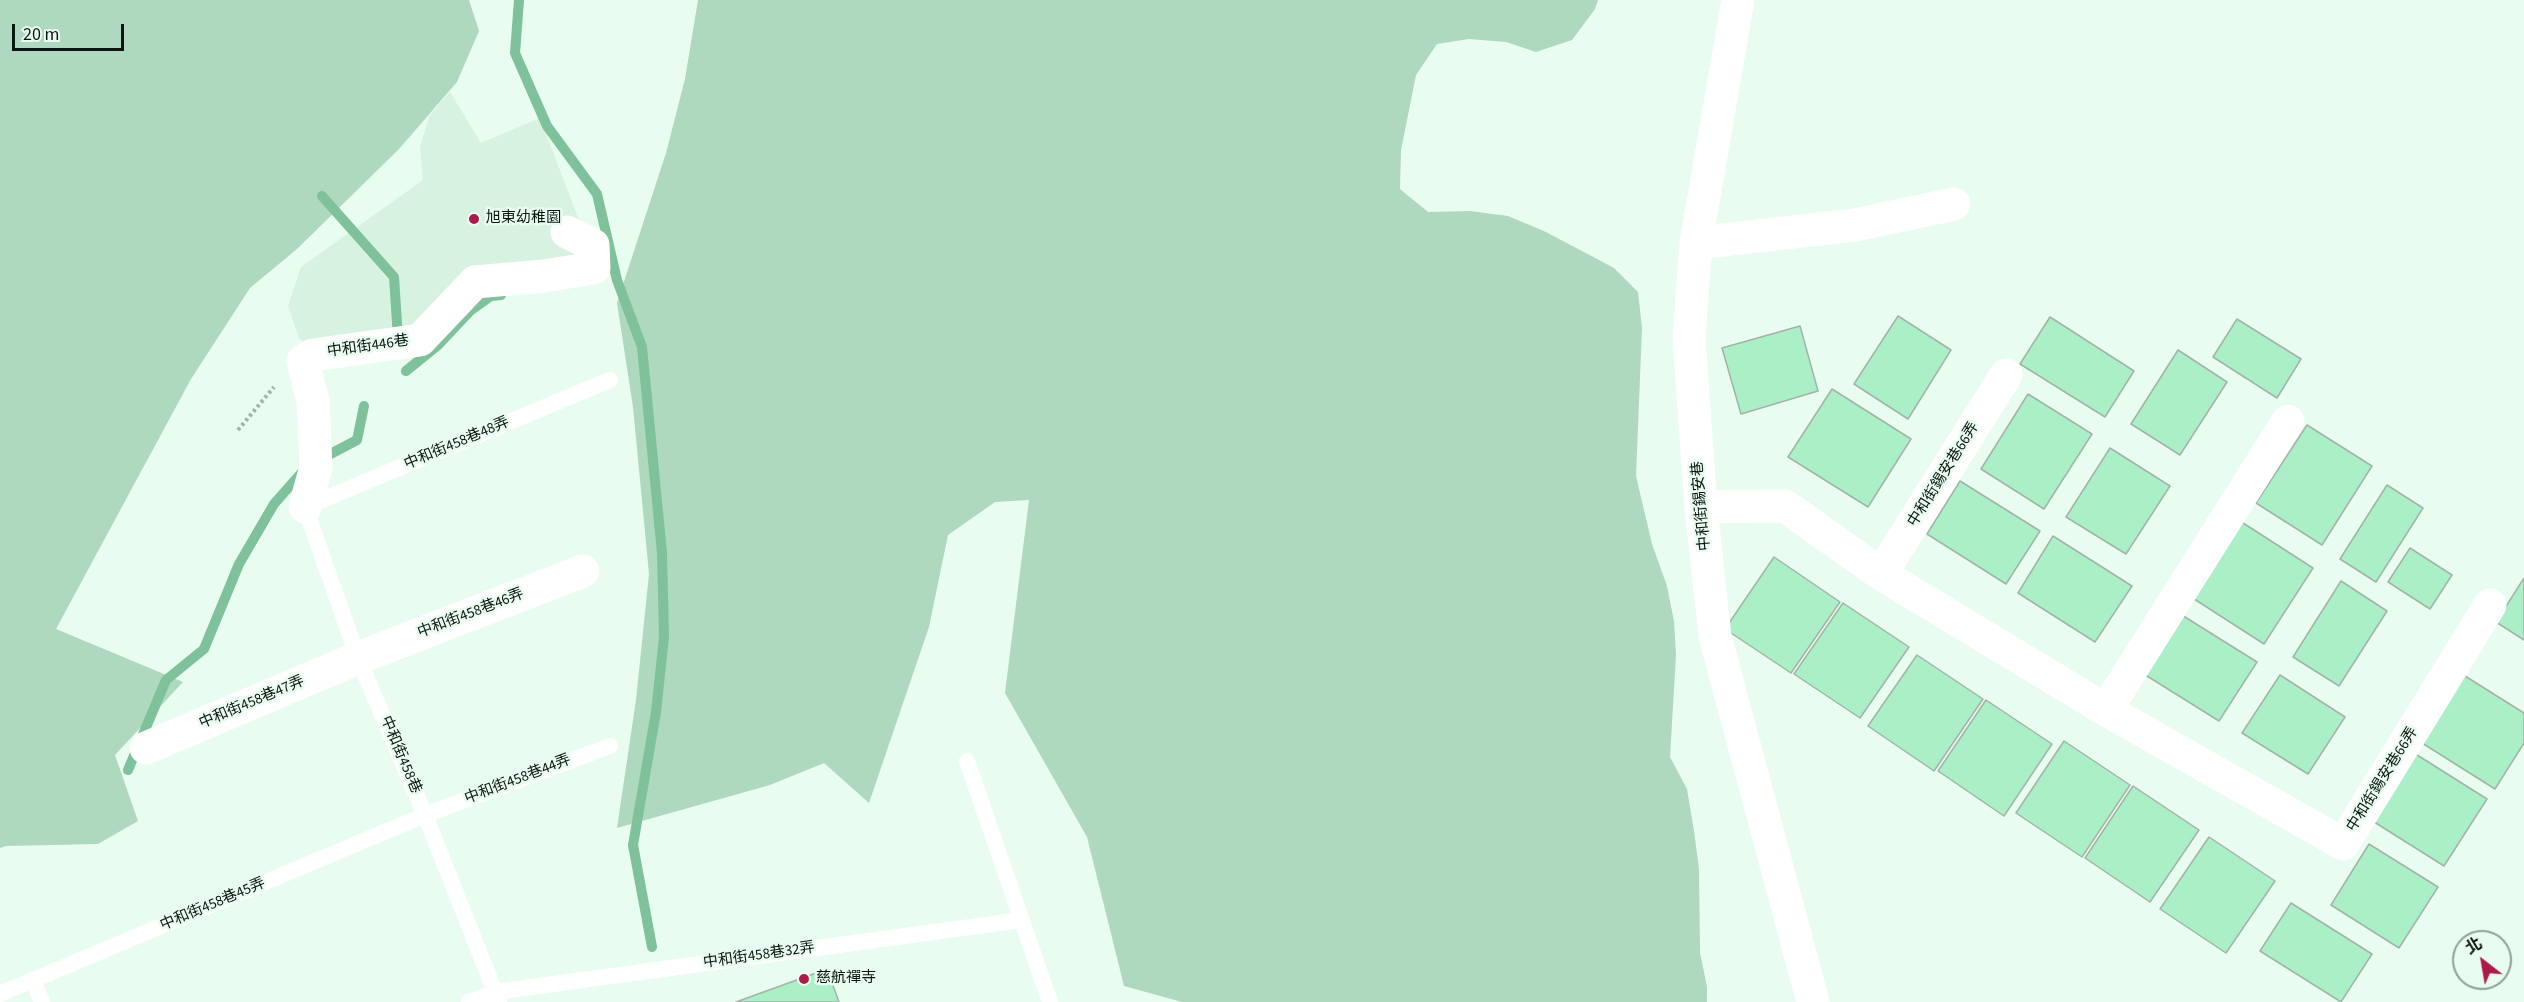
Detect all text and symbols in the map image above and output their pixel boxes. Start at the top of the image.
scale bar [15,12,128,50]
text: 20 m [23,22,59,47]
place label: 旭東幼稚園 [486,210,561,228]
marker: 旭東幼稚園 [467,212,481,226]
street label: 中和街446巷 [326,332,410,362]
street label: 中和街458巷48弄 [402,414,512,474]
street label: 中和街錫安巷66弄 [1905,419,1983,531]
street label: 中和街錫安巷 [1689,460,1715,552]
street label: 中和街458巷46弄 [415,585,527,643]
street label: 中和街458巷47弄 [197,673,307,733]
street label: 中和街458巷 [376,714,424,796]
street label: 中和街錫安巷66弄 [2344,724,2422,836]
street label: 中和街458巷44弄 [462,751,574,809]
street label: 中和街458巷45弄 [158,875,268,935]
north arrow [2452,930,2512,990]
text: 北 [2461,933,2486,960]
street label: 中和街458巷32弄 [702,939,816,973]
place label: 慈航禪寺 [816,970,876,988]
marker: 慈航禪寺 [797,972,811,986]

